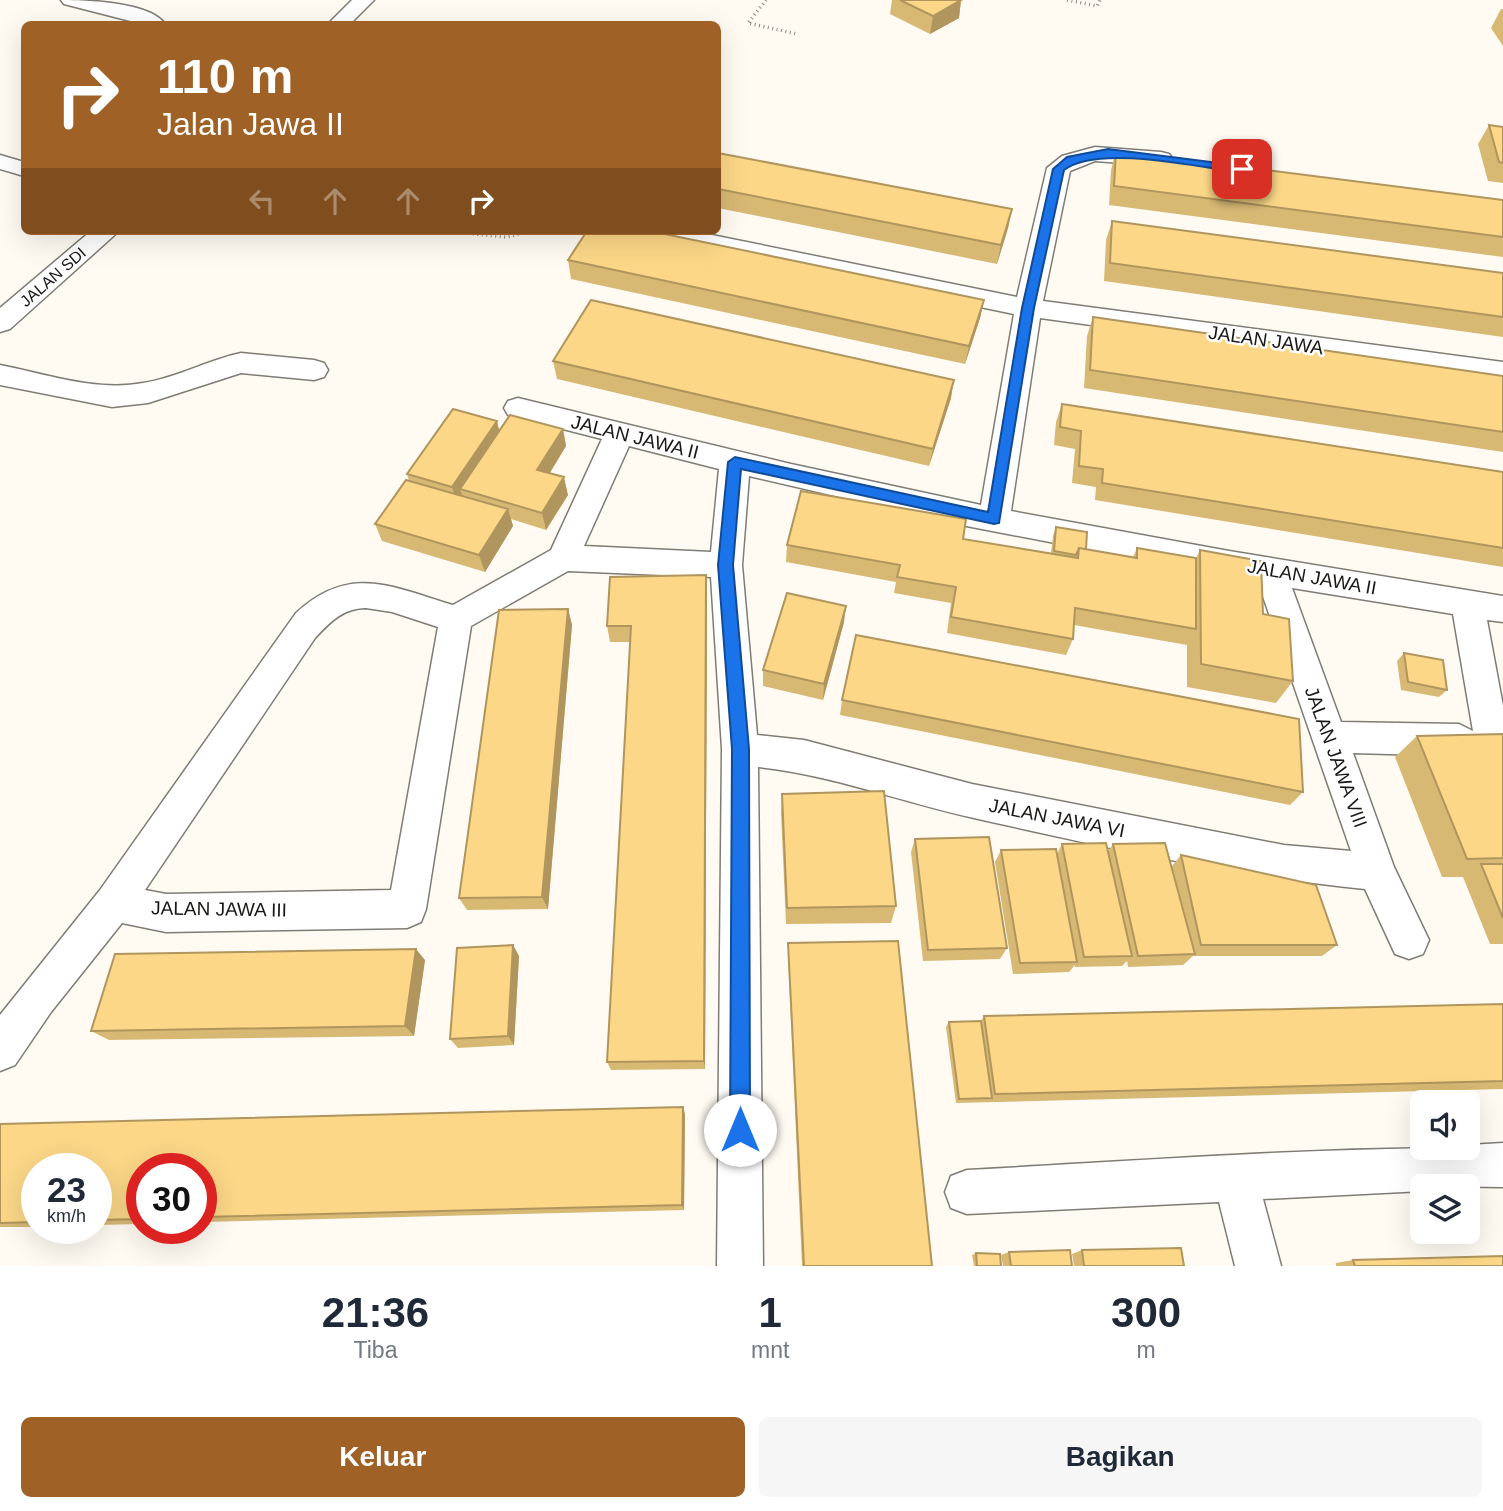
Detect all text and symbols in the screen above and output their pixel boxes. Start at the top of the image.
icon: right [42,49,133,140]
text: 110 m [157,49,293,103]
text: Jalan Jawa II [157,106,344,142]
pin [1212,139,1272,199]
icon: arrive [1223,150,1261,188]
icon: left [243,182,281,220]
icon: ahead [316,182,354,220]
icon: ahead [389,182,427,220]
icon: right [462,182,500,220]
street label: JALAN SDI [17,244,89,310]
street label: JALAN JAWA [1207,322,1325,359]
street label: JALAN JAWA II [569,411,701,463]
street label: JALAN JAWA II [1246,555,1378,599]
street label: JALAN JAWA VIII [1301,684,1371,830]
street label: JALAN JAWA VI [987,795,1127,841]
street label: JALAN JAWA III [151,897,287,921]
map controls [1410,1090,1480,1244]
button: sound [1410,1090,1480,1160]
position arrow [703,1093,777,1167]
speed limit sign: 30 [126,1153,217,1244]
text: 23 [47,1170,86,1209]
button: layers [1410,1174,1480,1244]
text: km/h [47,1206,86,1226]
text: 21:36 [322,1289,429,1336]
text: 1 [758,1289,782,1336]
text: 300 [1111,1289,1181,1336]
text: Tiba [354,1337,397,1363]
text: mnt [751,1337,789,1363]
text: m [1137,1337,1156,1363]
button: Keluar [21,1417,745,1497]
button: Bagikan [759,1417,1482,1497]

